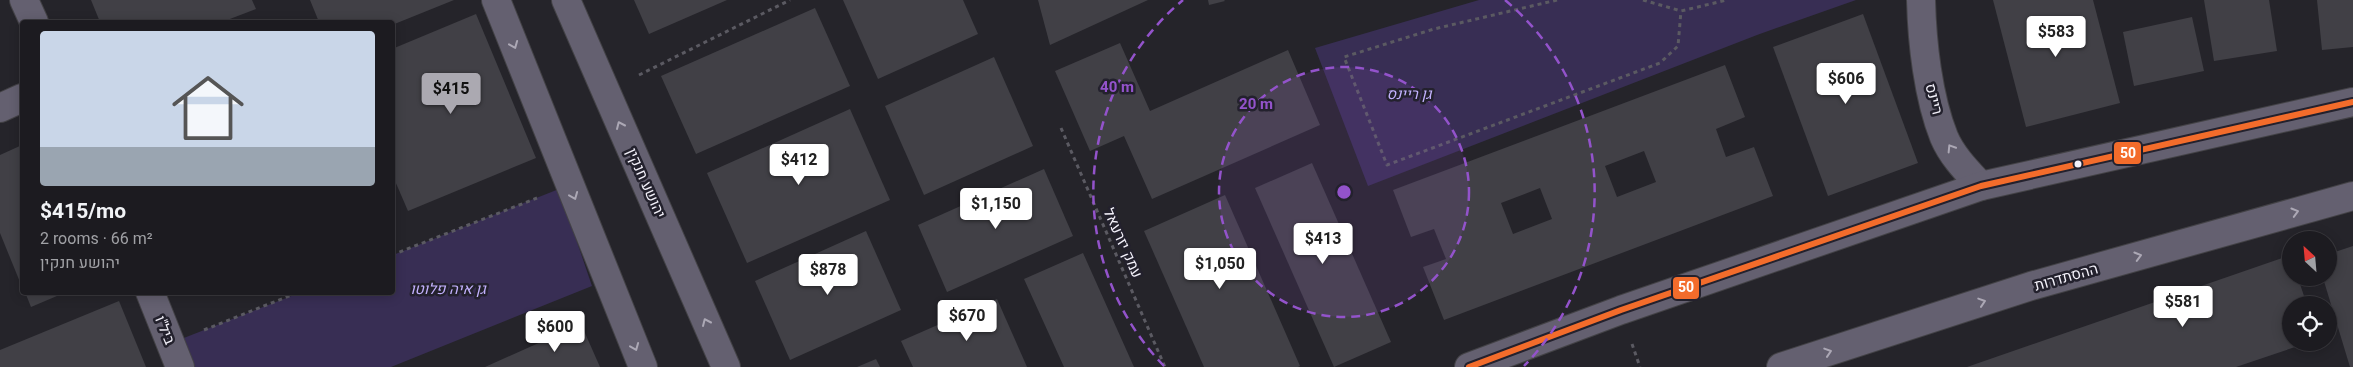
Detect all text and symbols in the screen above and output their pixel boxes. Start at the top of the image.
pin: $583 [2026,15,2086,58]
text: $583 [2038,20,2074,44]
one-way arrow [508,40,518,49]
pin: $606 [1816,62,1876,105]
icon: home [163,63,253,153]
text: $606 [1828,67,1864,91]
pin: $415 [421,72,481,115]
text: 40 m [1100,76,1134,98]
text: $415 [433,77,469,101]
street label: ריינס [1920,81,1948,117]
park label: גן ריינס [1386,83,1433,105]
text: 20 m [1239,93,1273,115]
one-way arrow [616,121,627,130]
line badge: 50 [2113,141,2142,165]
text: 50 [2120,143,2136,164]
street label: יהושע חנקין [621,144,671,222]
pin: $412 [769,144,829,186]
one-way arrow [1947,145,1957,154]
text: $412 [781,148,817,172]
unlabelled marker [2073,159,2083,169]
centre of rings [1335,183,1353,201]
pin: $1,150 [955,188,1037,230]
one-way arrow [568,191,579,200]
text: $1,150 [971,192,1021,216]
text: $415/mo [40,196,126,227]
street label: עמק יזרעאל [1098,205,1148,281]
one-way arrow [2290,207,2299,218]
pin: $413 [1293,222,1353,265]
text: 2 rooms · 66 m² [40,227,153,251]
text: $413 [1305,227,1341,251]
north arrow [2282,231,2338,286]
map controls [2282,231,2337,351]
pin: $1,050 [1179,248,1261,290]
text: יהושע חנקין [40,251,120,275]
one-way arrow [2134,251,2143,262]
text: $1,050 [1195,252,1245,276]
pin: $878 [798,254,858,296]
street label: ההסתדרות [2031,257,2101,297]
text: $878 [810,258,846,282]
line badge: 50 [1672,276,1700,300]
text: 50 [1678,277,1694,298]
park label: גן איה פלוטו [410,278,487,300]
pin: $581 [2153,286,2213,328]
text: $581 [2165,290,2201,314]
button: locate [2282,296,2337,351]
one-way arrow [1978,298,1986,308]
pin: $670 [937,300,997,342]
text: $670 [949,304,985,328]
pin: $600 [525,310,585,353]
street label: ביל"ו [149,312,181,348]
text: $600 [537,315,573,339]
one-way arrow [702,318,713,327]
one-way arrow [628,342,639,351]
one-way arrow [1823,348,1832,358]

